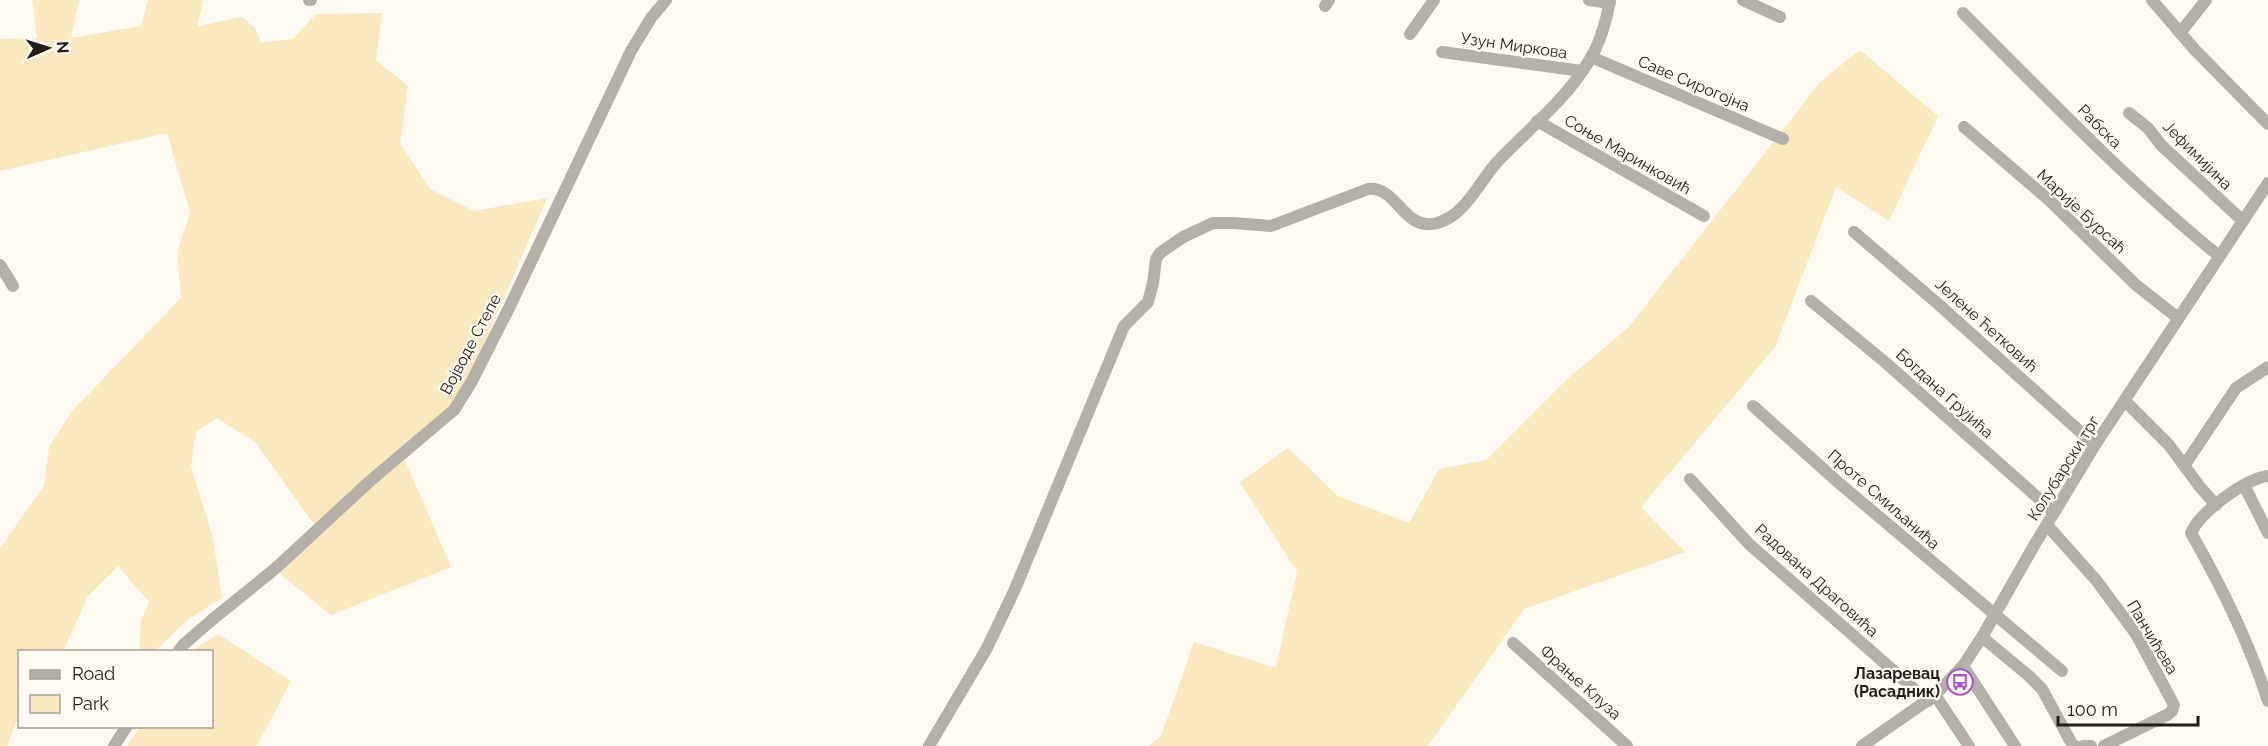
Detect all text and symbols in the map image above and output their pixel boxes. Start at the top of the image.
north arrow [18,18,78,78]
street label: Узун Миркова [1459,29,1568,62]
text: N [53,41,72,54]
street label: Саве Сирогојна [1635,51,1752,116]
street label: Рабска [2074,101,2125,152]
street label: Соње Маринковић [1561,110,1694,198]
street label: Јефимијина [2159,117,2236,194]
street label: Марије Бурсаћ [2033,165,2130,258]
street label: Јелене Ћетковић [1932,274,2042,376]
street label: Војводе Степе [436,291,505,398]
street label: Богдана Грујића [1892,345,1997,442]
street label: Колубарски трг [2024,412,2104,524]
street label: Проте Смиљанића [1824,446,1944,553]
street label: Радована Драговића [1751,520,1882,641]
street label: Панчићева [2123,597,2182,678]
street label: Фрање Клуза [1536,641,1625,724]
legend [18,650,213,728]
text: Road [72,663,115,684]
place label: Лазаревац (Расадник) [1854,664,1940,701]
bus stop icon: Лазаревац (Расадник) [1945,667,1975,697]
scale bar [2058,689,2198,727]
text: Park [72,693,109,714]
text: 100 m [2067,699,2118,720]

